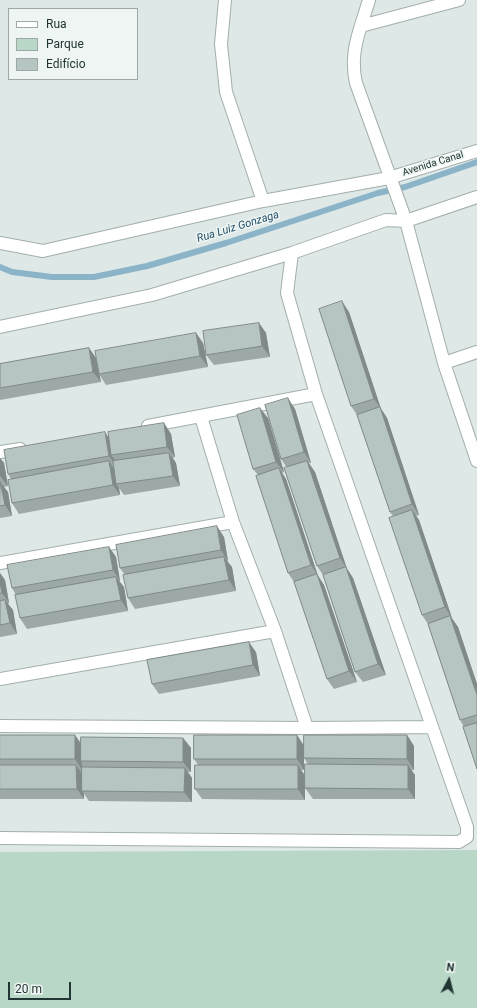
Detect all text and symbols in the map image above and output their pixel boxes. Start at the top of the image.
legend [8,8,138,80]
text: Rua [46,17,67,31]
text: Parque [46,37,84,51]
text: Edifício [46,57,86,71]
street label: Avenida Canal [401,149,465,179]
water label: Rua Luiz Gonzaga [195,208,281,246]
north arrow [429,960,469,1000]
text: N [446,961,455,975]
scale bar [10,974,73,1000]
text: 20 m [15,982,42,996]

